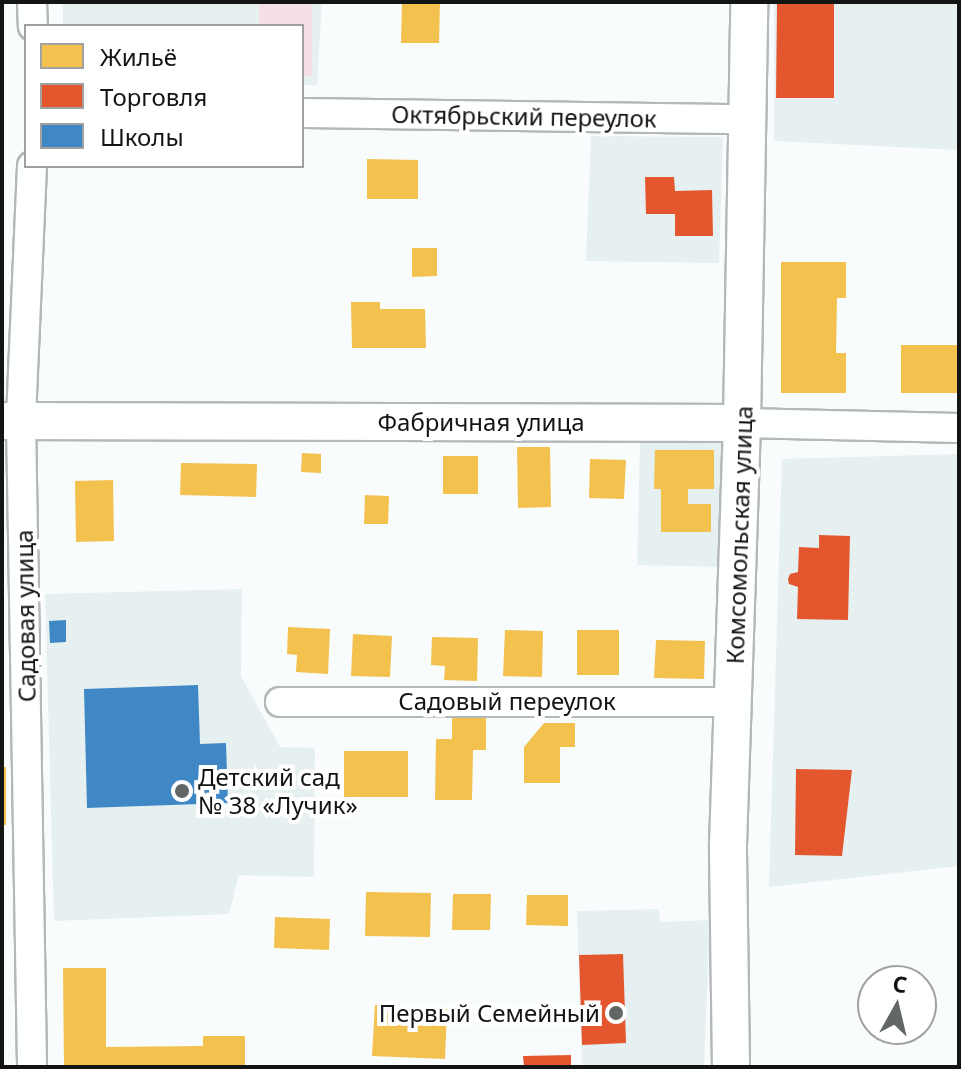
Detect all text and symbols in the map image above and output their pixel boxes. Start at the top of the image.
legend [24,24,304,168]
text: Жильё [100,40,177,73]
text: Торговля [100,80,207,113]
street label: Октябрьский переулок [391,99,657,133]
text: Школы [100,120,184,153]
street label: Комсомольская улица [720,405,758,665]
street label: Фабричная улица [377,408,585,436]
street label: Садовая улица [9,529,41,703]
street label: Садовый переулок [398,687,616,715]
place label: Детский сад № 38 «Лучик» [198,763,358,819]
marker: Детский сад № 38 «Лучик» [173,782,191,800]
north arrow [857,965,937,1045]
text: С [891,967,909,999]
place label: Первый Семейный [379,999,600,1027]
marker: Первый Семейный [607,1004,625,1022]

